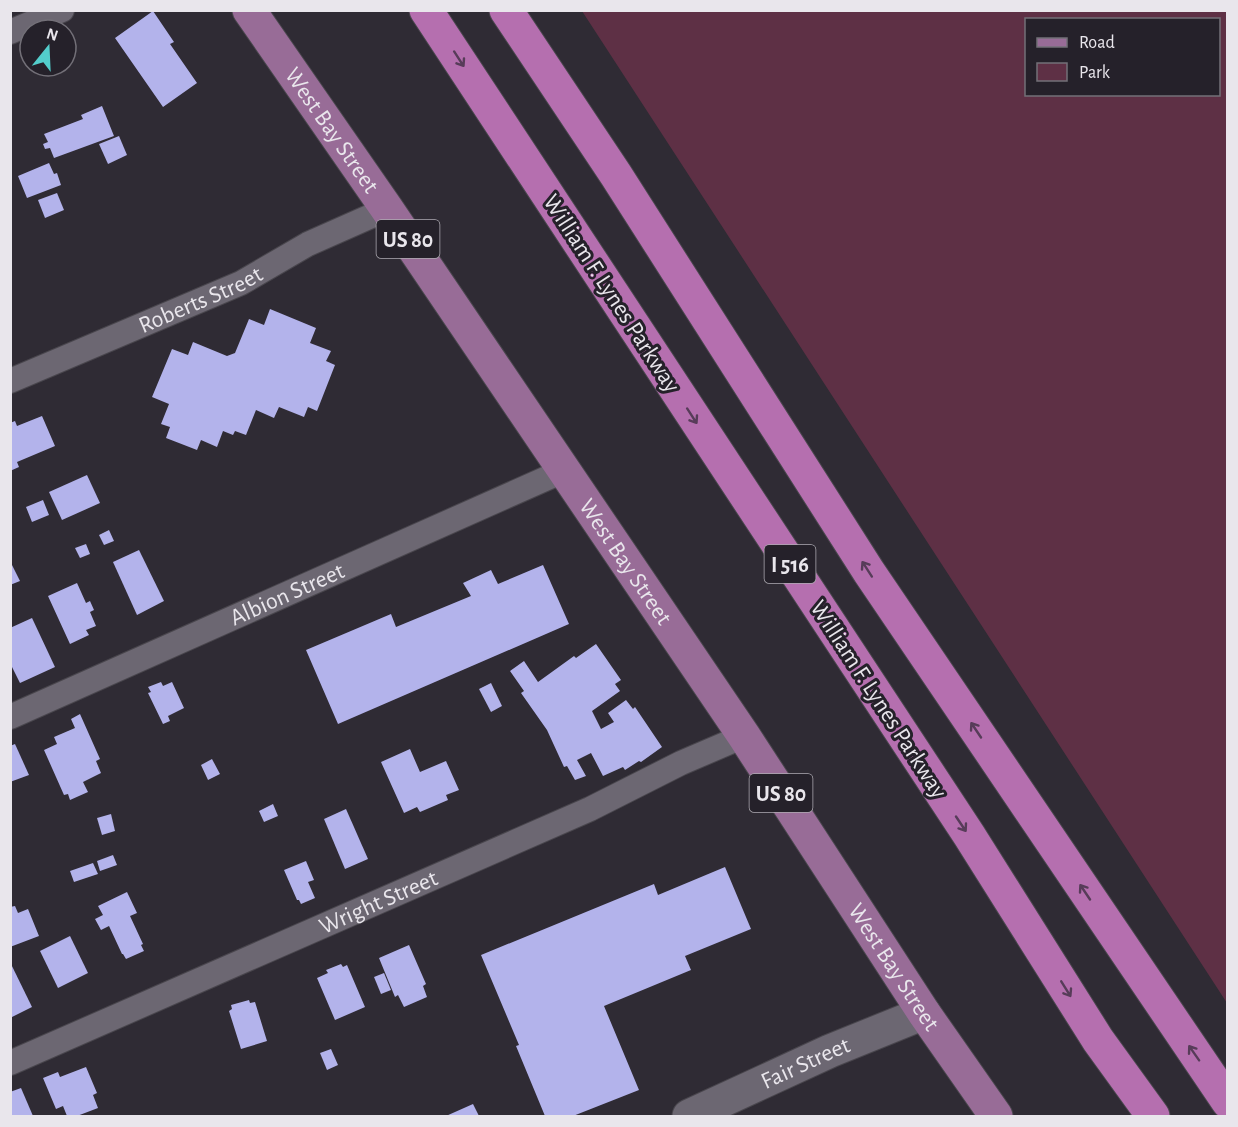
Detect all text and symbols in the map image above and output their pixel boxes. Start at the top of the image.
north arrow [18,18,78,78]
legend [1025,18,1220,96]
text: N [45,25,60,44]
text: Road [1079,34,1115,52]
one-way arrow [452,51,465,68]
street label: West Bay Street [280,64,383,198]
text: Park [1079,64,1111,82]
street label: William F. Lynes Parkway [538,190,684,397]
road number: US 80 [376,220,440,258]
street label: Roberts Street [135,262,267,338]
one-way arrow [686,407,699,424]
street label: West Bay Street [574,495,676,630]
road number: I 516 [764,545,816,583]
street label: Albion Street [226,559,348,631]
one-way arrow [861,561,873,577]
street label: William F. Lynes Parkway [805,596,951,803]
one-way arrow [970,723,982,739]
road number: US 80 [750,774,812,812]
one-way arrow [955,815,967,832]
street label: Wright Street [316,866,442,939]
one-way arrow [1079,884,1091,901]
street label: West Bay Street [843,899,944,1036]
one-way arrow [1059,980,1072,997]
street label: Fair Street [758,1033,854,1094]
one-way arrow [1188,1046,1200,1062]

